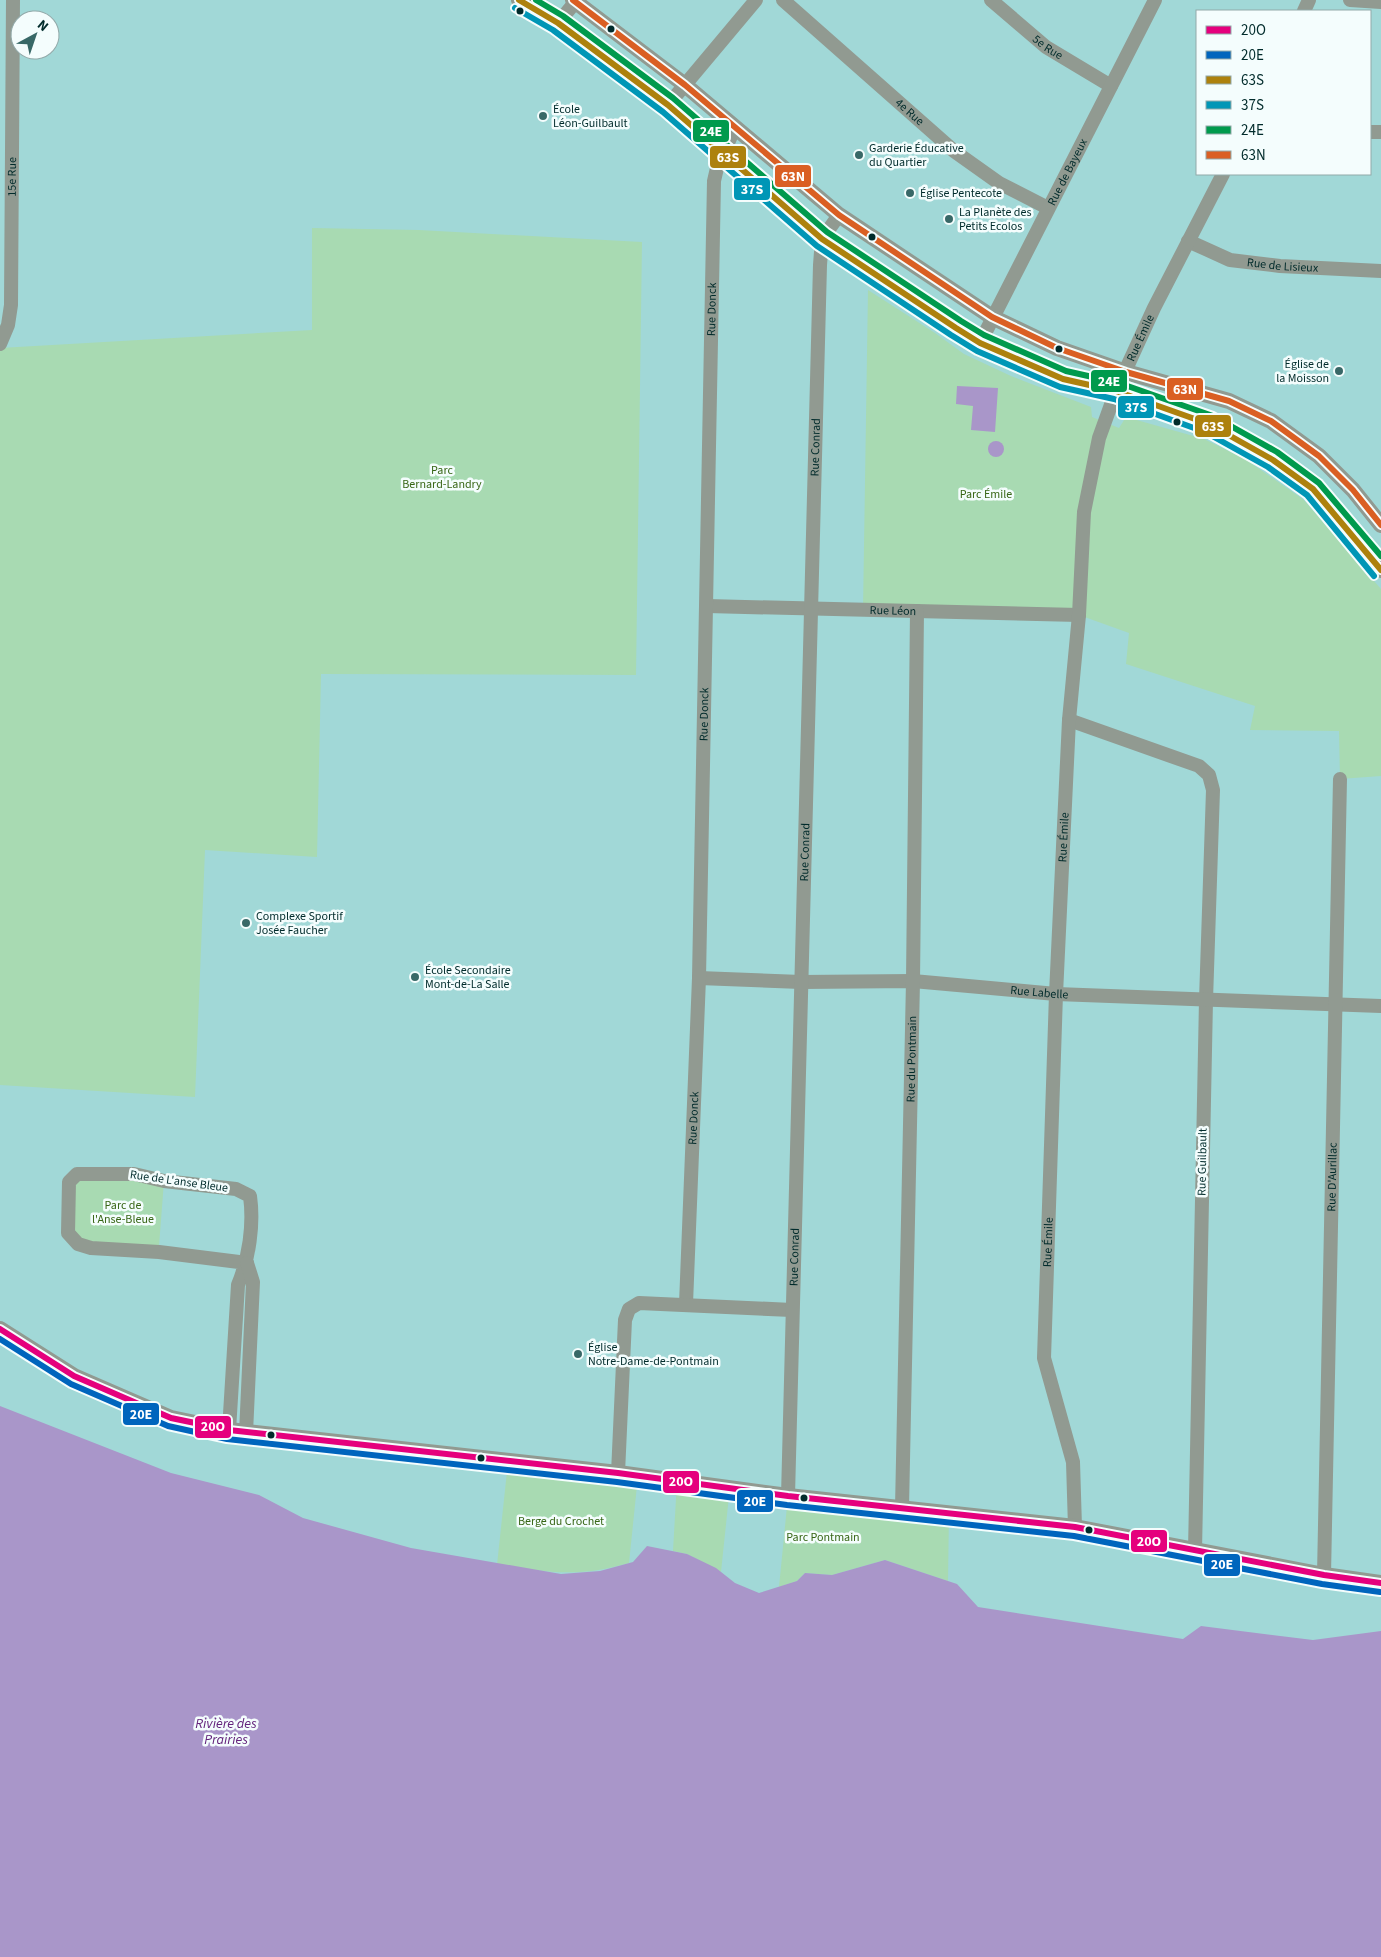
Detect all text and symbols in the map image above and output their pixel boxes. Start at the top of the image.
unlabelled marker [515,6,525,16]
north arrow [10,10,60,60]
legend [1196,10,1371,175]
text: N [33,15,53,36]
text: 20O [1241,20,1266,41]
unlabelled marker [606,24,616,34]
street label: 5e Rue [1029,31,1066,64]
text: 20E [1241,45,1264,66]
text: 63S [1241,70,1264,91]
street label: 4e Rue [891,95,928,130]
text: 37S [1241,95,1264,116]
place label: École Léon-Guilbault [553,101,628,132]
marker: École Léon-Guilbault [537,110,549,122]
line badge: 24E [692,119,730,143]
text: 24E [1241,120,1264,141]
text: 24E [700,122,722,142]
street label: Rue de Bayeux [1043,135,1092,209]
place label: Garderie Éducative du Quartier [869,140,964,171]
line badge: 63S [709,145,747,169]
text: 63N [1241,145,1266,166]
text: 63S [717,148,739,168]
marker: Garderie Éducative du Quartier [853,149,865,161]
street label: 15e Rue [4,157,21,197]
line badge: 63N [774,164,812,188]
text: 63N [781,167,805,187]
line badge: 37S [733,177,771,201]
text: 37S [741,180,763,200]
place label: Église Pentecote [920,185,1002,202]
marker: Église Pentecote [904,187,916,199]
place label: La Planète des Petits Ecolos [959,204,1031,235]
marker: La Planète des Petits Ecolos [943,213,955,225]
unlabelled marker [867,232,877,242]
street label: Rue de Lisieux [1246,254,1319,277]
street label: Rue Donck [703,282,721,336]
street label: Rue Émile [1123,312,1159,364]
unlabelled marker [1054,344,1064,354]
place label: Église de la Moisson [1276,356,1329,387]
marker: Église de la Moisson [1333,365,1345,377]
line badge: 24E [1090,369,1128,393]
text: 24E [1098,372,1120,392]
line badge: 63N [1166,377,1204,401]
text: 63N [1173,380,1197,400]
line badge: 37S [1117,395,1155,419]
text: 37S [1125,398,1147,418]
line badge: 63S [1194,414,1232,438]
unlabelled marker [1172,417,1182,427]
text: 63S [1202,417,1224,437]
street label: Rue Conrad [807,418,825,477]
park label: Parc Bernard-Landry [402,462,482,493]
park label: Parc Émile [960,486,1012,503]
street label: Rue Léon [870,602,916,620]
street label: Rue Donck [695,687,713,741]
street label: Rue Émile [1054,812,1074,863]
street label: Rue Conrad [796,823,814,882]
place label: Complexe Sportif Josée Faucher [256,908,343,939]
marker: Complexe Sportif Josée Faucher [240,917,252,929]
place label: École Secondaire Mont-de-La Salle [425,962,511,993]
marker: École Secondaire Mont-de-La Salle [409,971,421,983]
street label: Rue Labelle [1010,982,1069,1003]
street label: Rue du Pontmain [902,1016,921,1103]
street label: Rue Donck [684,1091,703,1145]
street label: Rue Guilbault [1193,1128,1212,1196]
street label: Rue D'Aurillac [1323,1142,1342,1212]
street label: Rue de L'anse Bleue [129,1166,229,1197]
park label: Parc de l'Anse-Bleue [92,1197,154,1228]
street label: Rue Émile [1039,1217,1058,1267]
street label: Rue Conrad [785,1228,804,1286]
place label: Église Notre-Dame-de-Pontmain [588,1339,719,1370]
marker: Église Notre-Dame-de-Pontmain [572,1348,584,1360]
line badge: 20E [122,1402,160,1426]
text: 20E [130,1405,152,1425]
line badge: 20O [194,1415,232,1439]
text: 20O [201,1417,225,1437]
unlabelled marker [266,1430,276,1440]
unlabelled marker [476,1453,486,1463]
line badge: 20O [662,1470,700,1494]
text: 20O [669,1472,693,1492]
line badge: 20E [736,1489,774,1513]
text: 20E [744,1492,766,1512]
unlabelled marker [799,1493,809,1503]
park label: Berge du Crochet [518,1513,604,1530]
unlabelled marker [1084,1525,1094,1535]
park label: Parc Pontmain [786,1529,860,1546]
line badge: 20O [1130,1529,1168,1553]
text: 20O [1137,1532,1161,1552]
line badge: 20E [1203,1553,1241,1577]
text: 20E [1211,1555,1233,1575]
water label: Rivière des Prairies [195,1714,257,1750]

